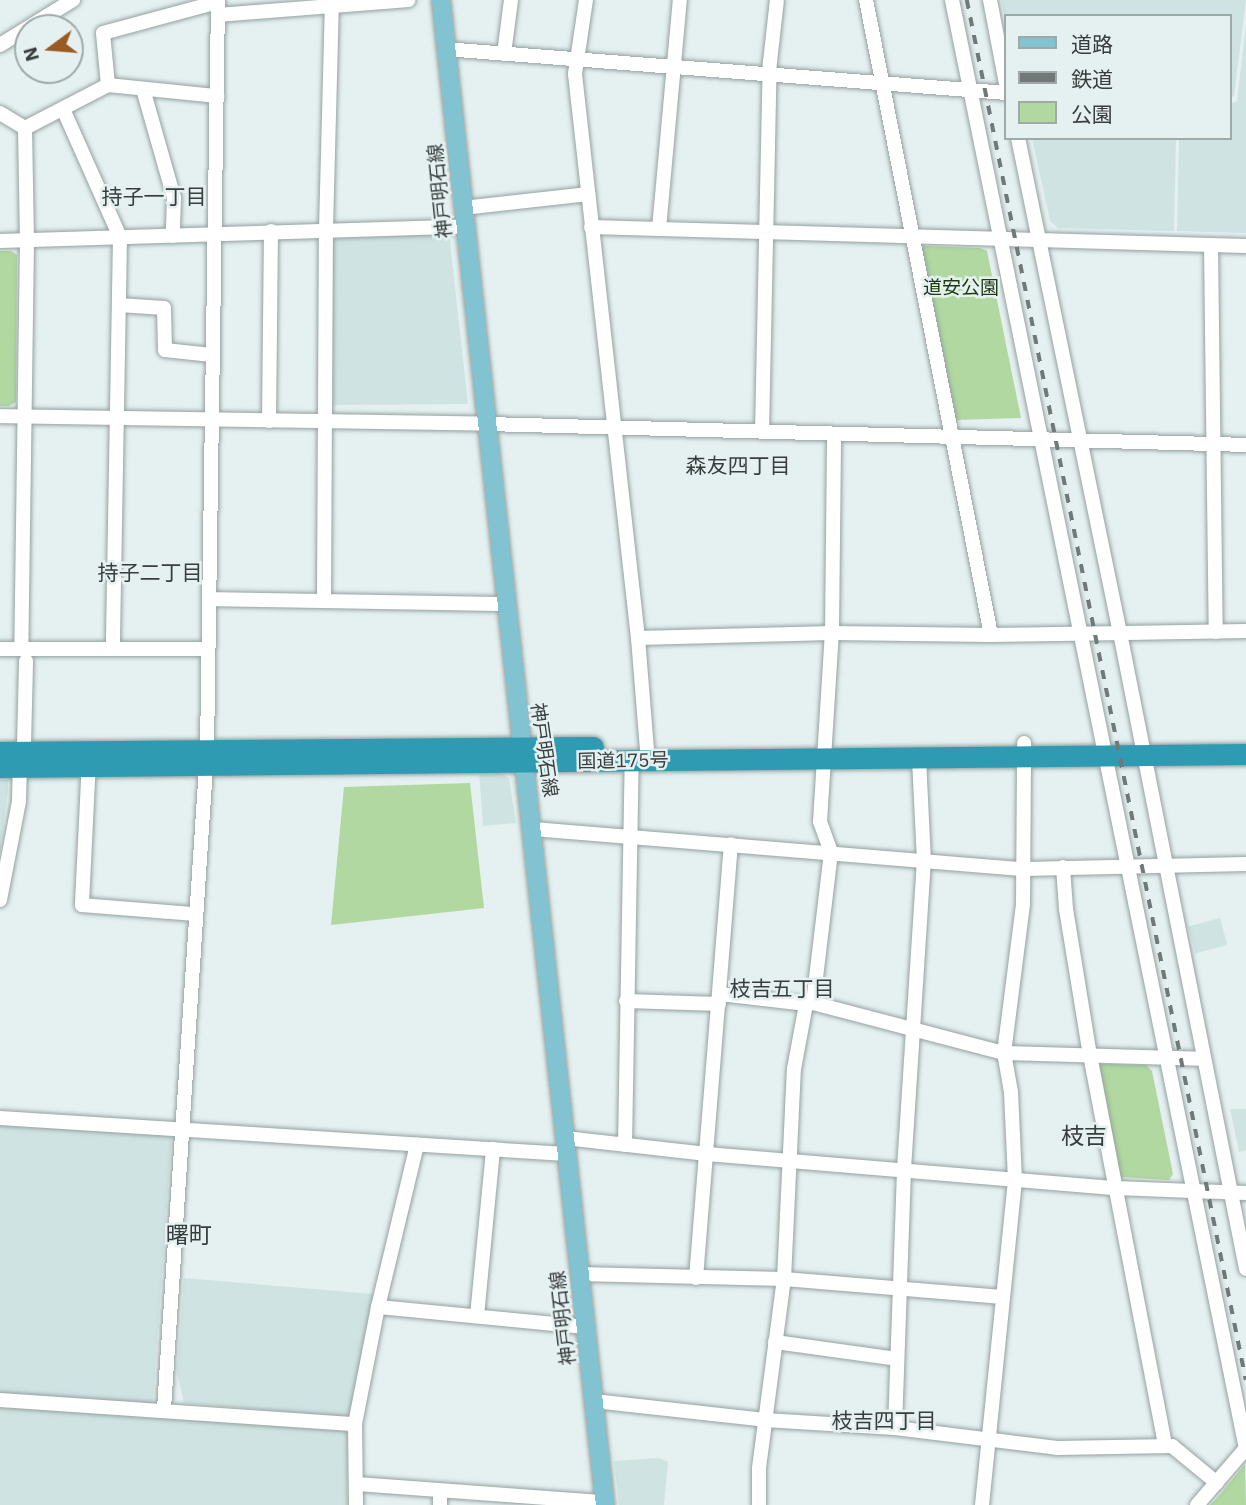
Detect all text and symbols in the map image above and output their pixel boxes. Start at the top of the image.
north arrow [14,14,84,84]
legend [1004,14,1232,140]
text: 道路 [1071,30,1113,58]
text: N [17,44,44,64]
text: 鉄道 [1071,65,1113,93]
text: 公園 [1071,100,1113,128]
street label: 神戸明石線 [424,143,456,239]
district label: 持子一丁目 [102,183,206,209]
park label: 道安公園 [923,277,999,299]
district label: 森友四丁目 [686,452,790,478]
district label: 持子二丁目 [98,559,202,585]
street label: 神戸明石線 [526,701,562,799]
street label: 国道175号 [577,749,669,773]
district label: 枝吉五丁目 [730,975,834,1001]
district label: 枝吉 [1061,1121,1107,1149]
district label: 曙町 [166,1220,212,1248]
street label: 神戸明石線 [546,1269,580,1367]
district label: 枝吉四丁目 [832,1407,936,1433]

